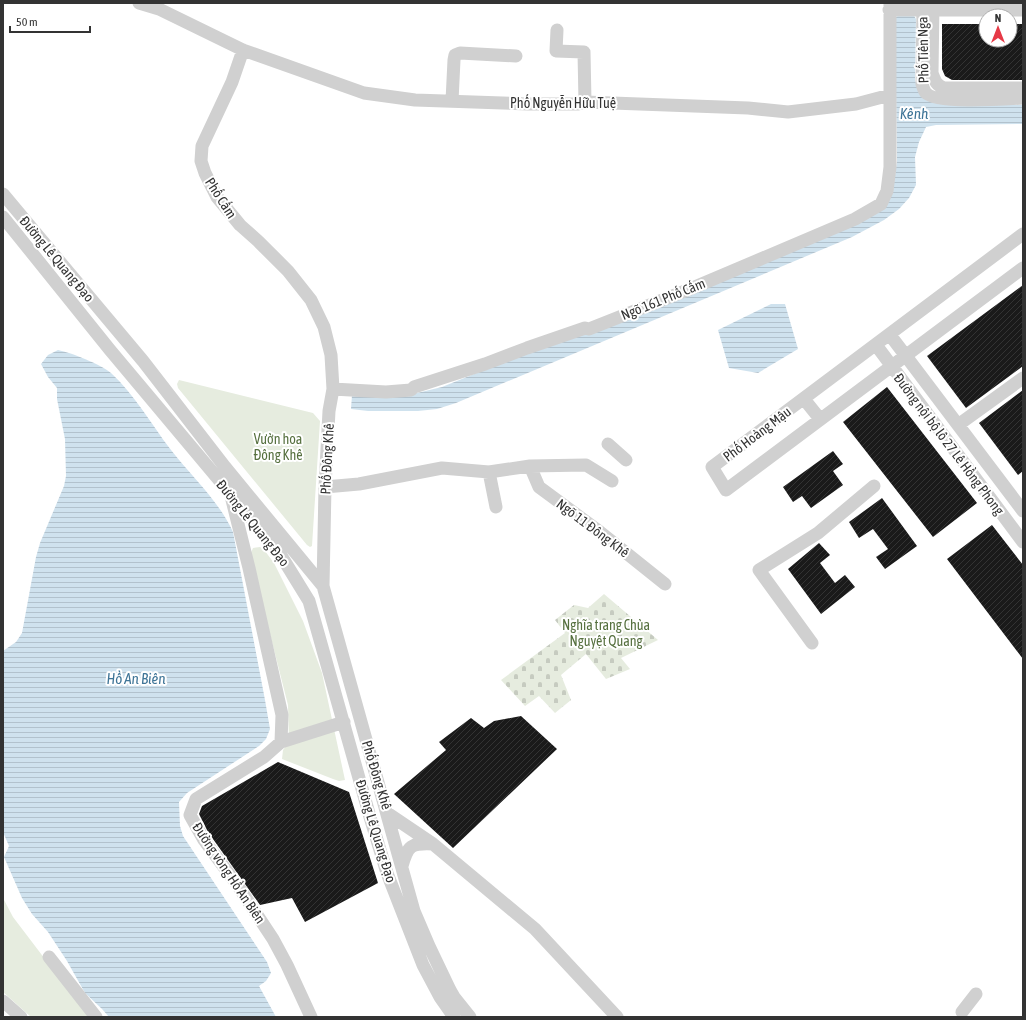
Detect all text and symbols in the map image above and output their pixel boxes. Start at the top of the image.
scale bar [10,8,90,34]
north arrow [978,8,1018,48]
text: N [995,12,1001,24]
text: 50 m [16,15,38,29]
street label: Phố Tiên Nga [913,16,932,84]
street label: Phố Nguyễn Hữu Tuệ [510,94,616,111]
water label: Kênh [900,105,928,122]
street label: Phố Cấm [202,174,241,221]
street label: Đường Lê Quang Đạo [17,213,97,305]
street label: Ngõ 161 Phố Cấm [618,274,707,323]
street label: Đường nội bộ lô 27 Lê Hồng Phong [891,370,1008,518]
street label: Phố Hoàng Mậu [719,403,794,465]
street label: Phố Đông Khê [316,423,337,495]
park label: Vườn hoa Đông Khê [253,431,303,463]
street label: Đường Lê Quang Đạo [213,476,293,570]
street label: Ngõ 11 Đông Khê [554,496,632,560]
park label: Nghĩa trang Chùa Nguyệt Quang [562,617,650,649]
water label: Hồ An Biên [106,670,166,687]
street label: Phố Đông Khê [359,738,396,811]
street label: Đường Lê Quang Đạo [353,778,399,884]
street label: Đường vòng Hồ An Biên [189,819,269,926]

